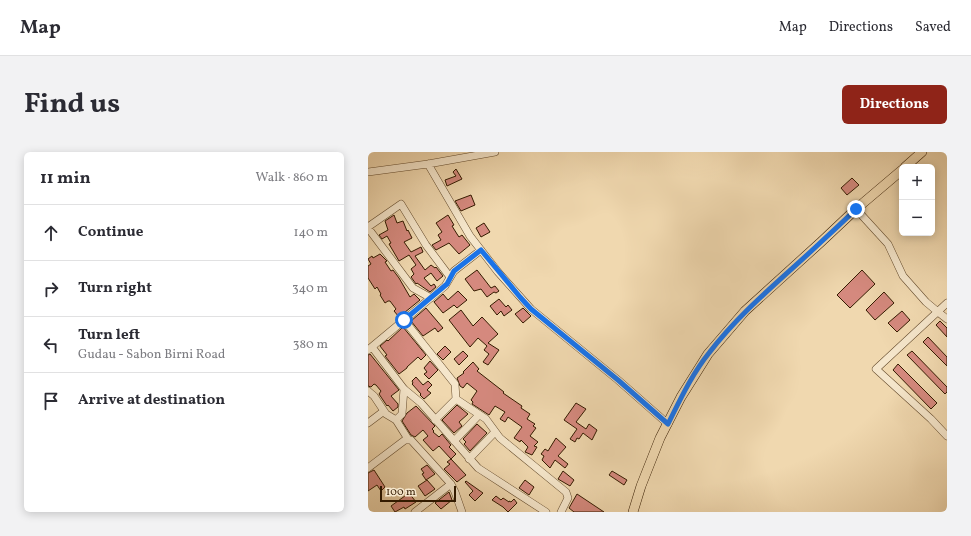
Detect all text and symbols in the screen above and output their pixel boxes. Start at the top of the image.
text: Map [20,15,61,41]
text: Map [779,18,807,37]
text: Directions [829,18,893,37]
text: Saved [915,18,951,37]
text: Find us [24,85,120,124]
button: Directions [842,85,947,124]
map controls [899,164,935,236]
button: + [899,164,935,200]
text: 11 min [40,167,91,190]
text: Walk · 860 m [256,169,328,187]
route end [847,200,865,218]
button: − [899,200,935,236]
icon: ahead [40,222,62,244]
text: Continue [78,222,143,243]
text: 140 m [294,224,328,242]
icon: right [40,278,62,300]
text: Turn right [78,278,152,299]
text: 340 m [292,280,328,298]
route start [395,311,413,329]
text: Turn left [78,325,140,346]
icon: left [40,334,62,356]
text: 380 m [293,336,328,354]
text: Gudau - Sabon Birni Road [78,346,225,364]
icon: arrive [40,390,62,412]
text: Arrive at destination [78,390,225,411]
scale bar [380,484,456,503]
text: 100 m [386,485,416,500]

